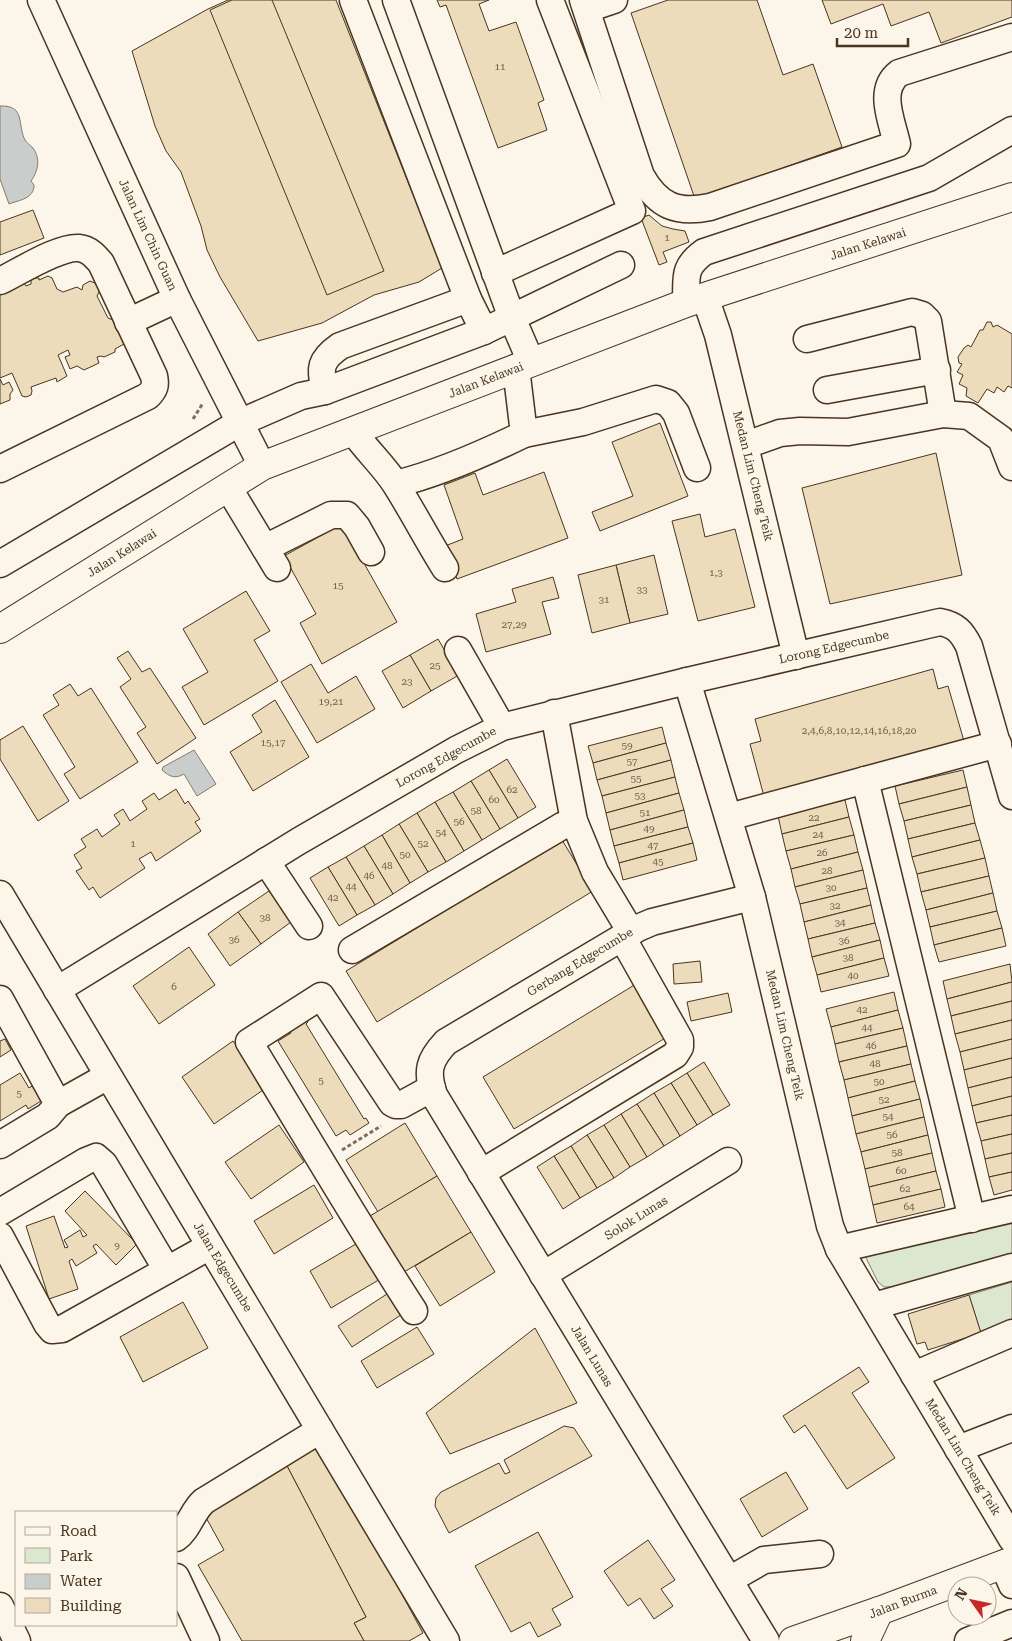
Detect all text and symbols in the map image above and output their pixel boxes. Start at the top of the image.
scale bar [837,15,908,47]
text: 20 m [844,24,879,42]
house number: 11 [494,61,506,72]
street label: Jalan Lim Chin Guan [116,177,180,293]
street label: Jalan Kelawai [828,225,908,263]
house number: 1 [664,232,670,243]
street label: Jalan Kelawai [447,359,526,401]
street label: Medan Lim Cheng Teik [730,409,776,543]
street label: Jalan Kelawai [85,526,159,580]
house number: 1,3 [709,567,723,578]
house number: 15 [332,580,344,591]
house number: 33 [636,584,648,595]
house number: 31 [598,594,610,605]
house number: 27,29 [501,619,527,630]
street label: Lorong Edgecumbe [778,627,891,666]
house number: 25 [429,660,441,671]
house number: 23 [401,676,413,687]
house number: 19,21 [318,696,344,707]
street label: Lorong Edgecumbe [393,723,499,790]
house number: 2,4,6,8,10,12,14,16,18,20 [802,725,917,736]
house number: 15,17 [260,737,286,748]
house number: 59 [621,740,633,751]
house number: 57 [626,756,638,767]
house number: 55 [630,773,642,784]
house number: 62 [506,784,518,795]
house number: 53 [634,790,646,801]
house number: 60 [488,794,500,805]
house number: 58 [470,805,482,816]
house number: 51 [639,807,651,818]
house number: 22 [808,812,820,823]
house number: 56 [453,816,465,827]
house number: 49 [643,823,655,834]
house number: 54 [435,827,447,838]
house number: 24 [812,829,824,840]
house number: 1 [130,838,136,849]
house number: 52 [417,838,429,849]
house number: 47 [647,840,659,851]
house number: 26 [816,847,828,858]
house number: 50 [399,849,411,860]
house number: 45 [652,856,664,867]
house number: 48 [381,860,393,871]
house number: 28 [821,865,833,876]
house number: 46 [363,870,375,881]
house number: 44 [345,881,357,892]
house number: 30 [825,882,837,893]
house number: 42 [327,892,339,903]
house number: 32 [829,900,841,911]
house number: 38 [259,912,271,923]
house number: 34 [834,917,846,928]
street label: Gerbang Edgecumbe [525,925,636,999]
house number: 36 [228,934,240,945]
house number: 36 [838,935,850,946]
house number: 38 [842,952,854,963]
street label: Medan Lim Cheng Teik [763,968,807,1102]
house number: 40 [847,970,859,981]
house number: 6 [171,981,177,992]
house number: 42 [856,1004,868,1015]
house number: 44 [861,1022,873,1033]
house number: 46 [865,1040,877,1051]
house number: 48 [869,1058,881,1069]
house number: 5 [318,1075,324,1086]
house number: 50 [873,1076,885,1087]
house number: 5 [16,1088,22,1099]
house number: 52 [878,1094,890,1105]
house number: 54 [882,1111,894,1122]
house number: 56 [886,1129,898,1140]
house number: 58 [891,1147,903,1158]
house number: 60 [895,1165,907,1176]
house number: 62 [899,1183,911,1194]
street label: Solok Lunas [602,1193,670,1243]
house number: 64 [903,1201,915,1212]
street label: Jalan Edgecumbe [191,1220,255,1315]
house number: 9 [114,1240,120,1251]
street label: Jalan Lunas [568,1323,616,1389]
street label: Medan Lim Cheng Teik [922,1396,1004,1518]
legend [15,1511,178,1626]
text: Road [60,1522,97,1540]
text: Park [60,1547,94,1565]
text: Water [60,1572,102,1590]
north arrow [947,1576,997,1626]
street label: Jalan Burma [867,1582,939,1621]
text: N [951,1585,971,1603]
text: Building [60,1597,122,1615]

